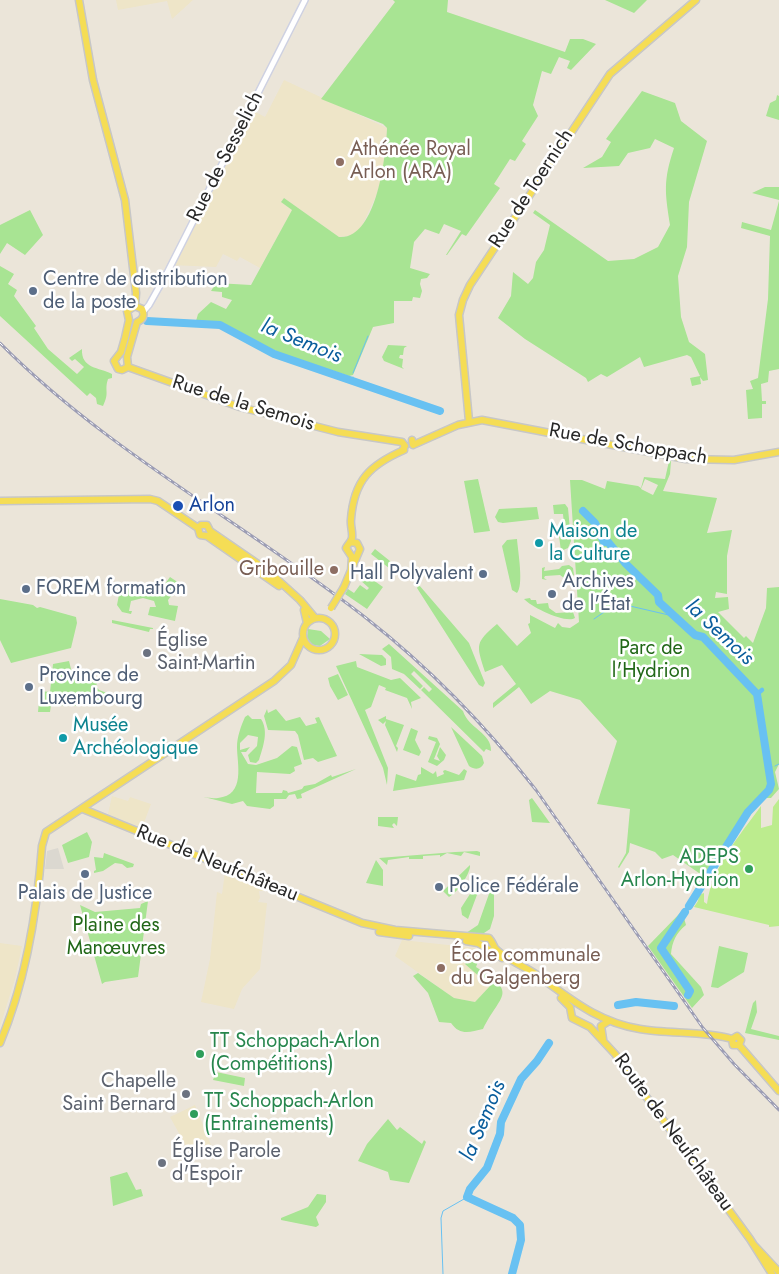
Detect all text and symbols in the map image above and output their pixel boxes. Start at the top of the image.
street label: Rue de Sesselich [183,88,269,226]
street label: Rue de Toernich [485,125,579,253]
place label: Athénée Royal Arlon (ARA) [350,138,471,185]
marker: Athénée Royal Arlon (ARA) [334,156,346,168]
place label: Centre de distribution de la poste [43,268,228,315]
marker: Centre de distribution de la poste [27,285,39,297]
water label: la Semois [257,314,345,370]
street label: Rue de la Semois [169,371,317,437]
street label: Rue de Schoppach [547,419,709,471]
place label: Arlon [189,494,235,518]
marker: Arlon [171,499,185,513]
place label: Maison de la Culture [549,520,637,567]
marker: Maison de la Culture [533,537,545,549]
place label: Gribouille [239,558,324,582]
place label: Hall Polyvalent [350,562,473,586]
marker: Gribouille [328,564,340,576]
marker: Hall Polyvalent [477,568,489,580]
place label: Archives de l'État [562,570,634,617]
place label: FOREM formation [36,577,186,601]
marker: FOREM formation [20,583,32,595]
marker: Archives de l'État [546,588,558,600]
water label: la Semois [679,595,759,671]
place label: Église Saint-Martin [157,629,255,676]
park label: Parc de l'Hydrion [612,637,690,684]
marker: Église Saint-Martin [141,647,153,659]
place label: Province de Luxembourg [39,664,143,711]
marker: Province de Luxembourg [23,681,35,693]
place label: Musée Archéologique [73,714,198,761]
marker: Musée Archéologique [57,732,69,744]
street label: Rue de Neufchâteau [132,821,302,907]
place label: ADEPS Arlon-Hydrion [621,846,739,893]
marker: ADEPS Arlon-Hydrion [743,863,755,875]
marker: Palais de Justice [79,868,91,880]
place label: Police Fédérale [449,875,579,899]
marker: Police Fédérale [433,881,445,893]
place label: Palais de Justice [18,882,152,906]
park label: Plaine des Manœuvres [67,914,165,961]
place label: École communale du Galgenberg [451,944,601,991]
marker: École communale du Galgenberg [435,962,447,974]
place label: TT Schoppach-Arlon (Compétitions) [210,1030,380,1077]
marker: TT Schoppach-Arlon (Compétitions) [194,1048,206,1060]
street label: Route de Neufchâteau [608,1050,738,1216]
place label: Chapelle Saint Bernard [62,1070,176,1117]
water label: la Semois [456,1077,512,1165]
marker: Chapelle Saint Bernard [180,1088,192,1100]
place label: TT Schoppach-Arlon (Entrainements) [204,1090,374,1137]
marker: TT Schoppach-Arlon (Entrainements) [188,1108,200,1120]
place label: Église Parole d'Espoir [172,1140,281,1187]
marker: Église Parole d'Espoir [156,1157,168,1169]

